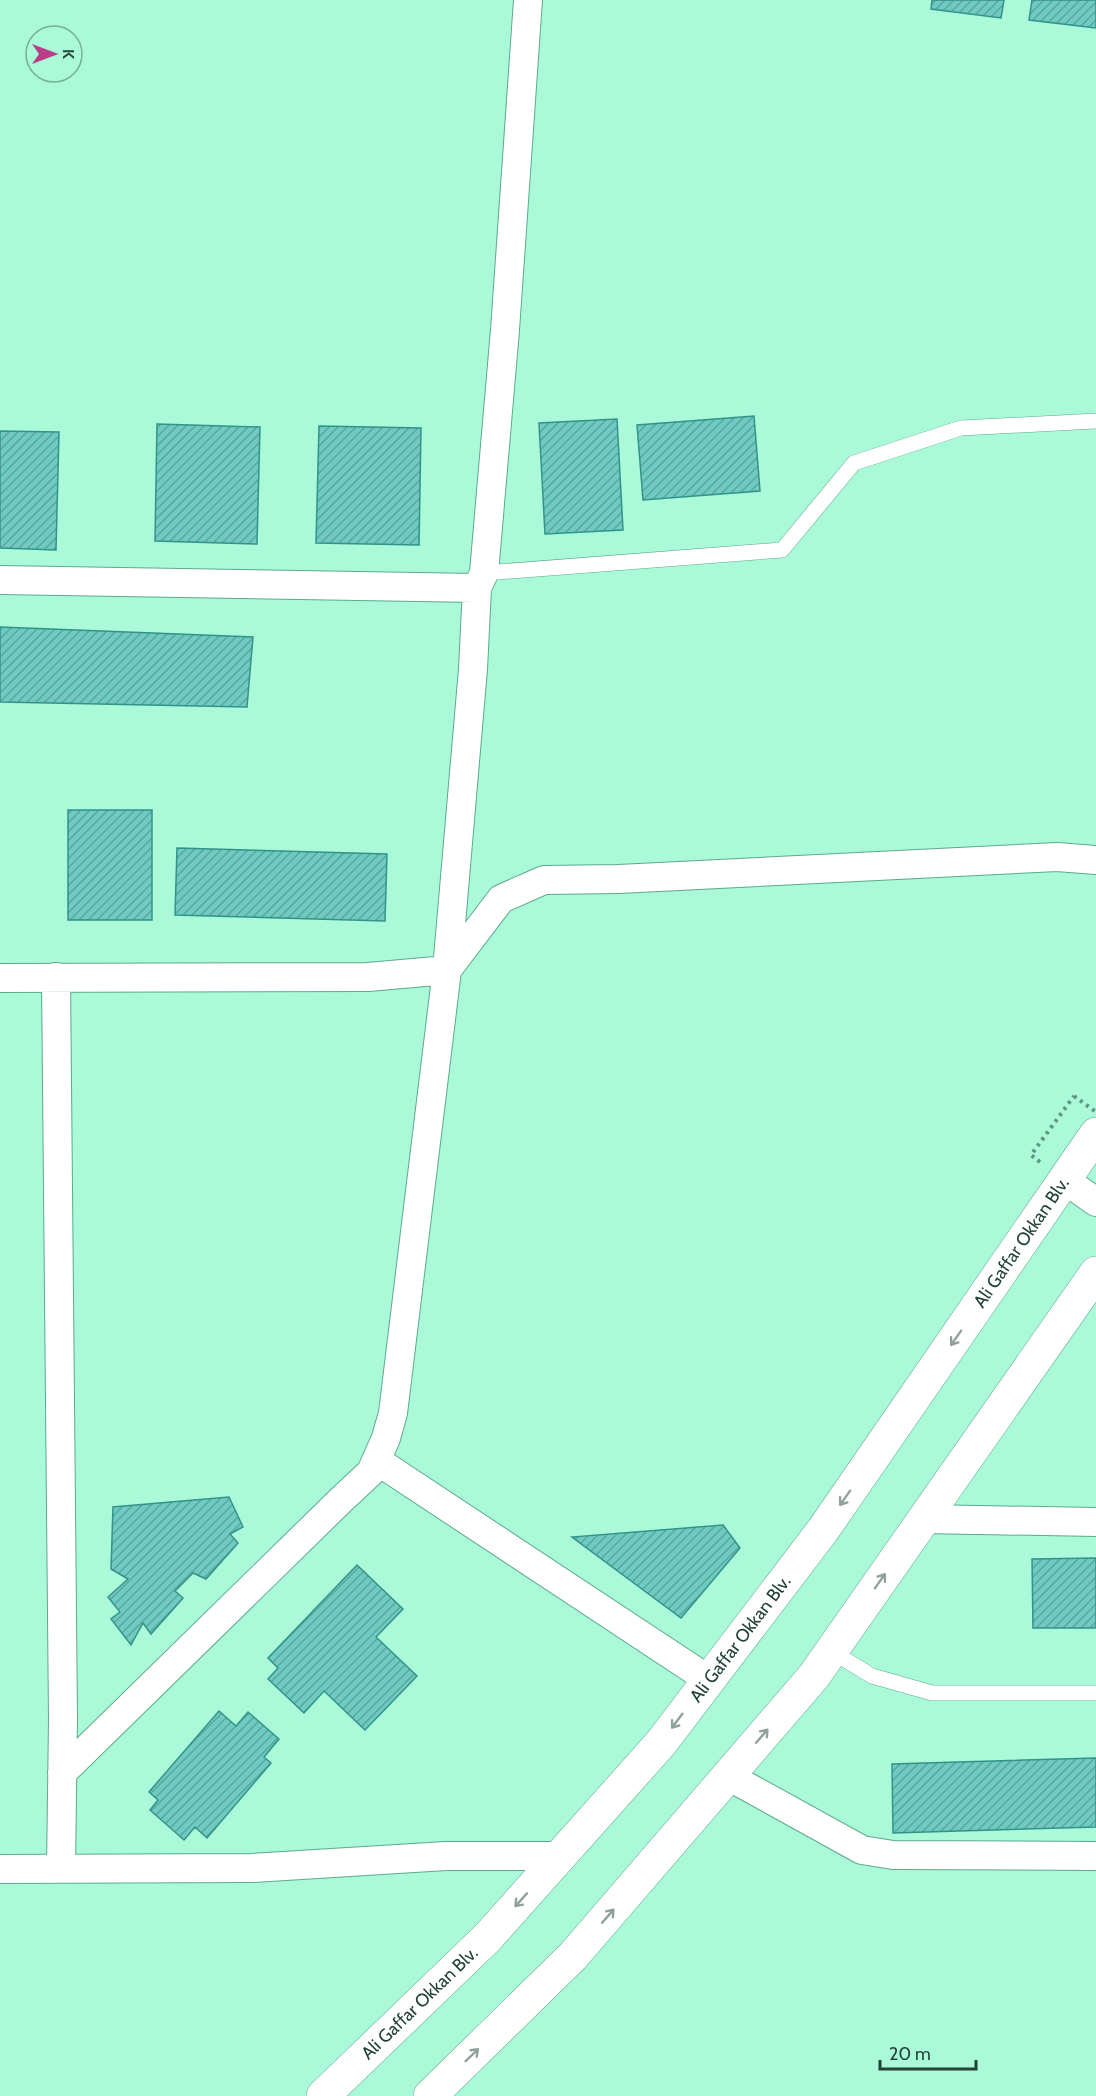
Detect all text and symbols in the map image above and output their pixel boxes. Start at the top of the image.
north arrow [24,24,84,84]
text: K [59,49,78,59]
street label: Ali Gaffar Okkan Blv. [969,1173,1074,1312]
one-way arrow [950,1329,962,1346]
one-way arrow [839,1490,851,1506]
street label: Ali Gaffar Okkan Blv. [685,1571,795,1707]
one-way arrow [874,1573,886,1590]
one-way arrow [671,1713,684,1729]
one-way arrow [755,1729,769,1744]
one-way arrow [514,1892,528,1907]
one-way arrow [601,1908,614,1924]
street label: Ali Gaffar Okkan Blv. [357,1942,482,2064]
scale bar [880,2033,976,2071]
text: 20 m [889,2043,931,2065]
one-way arrow [464,2048,479,2062]

